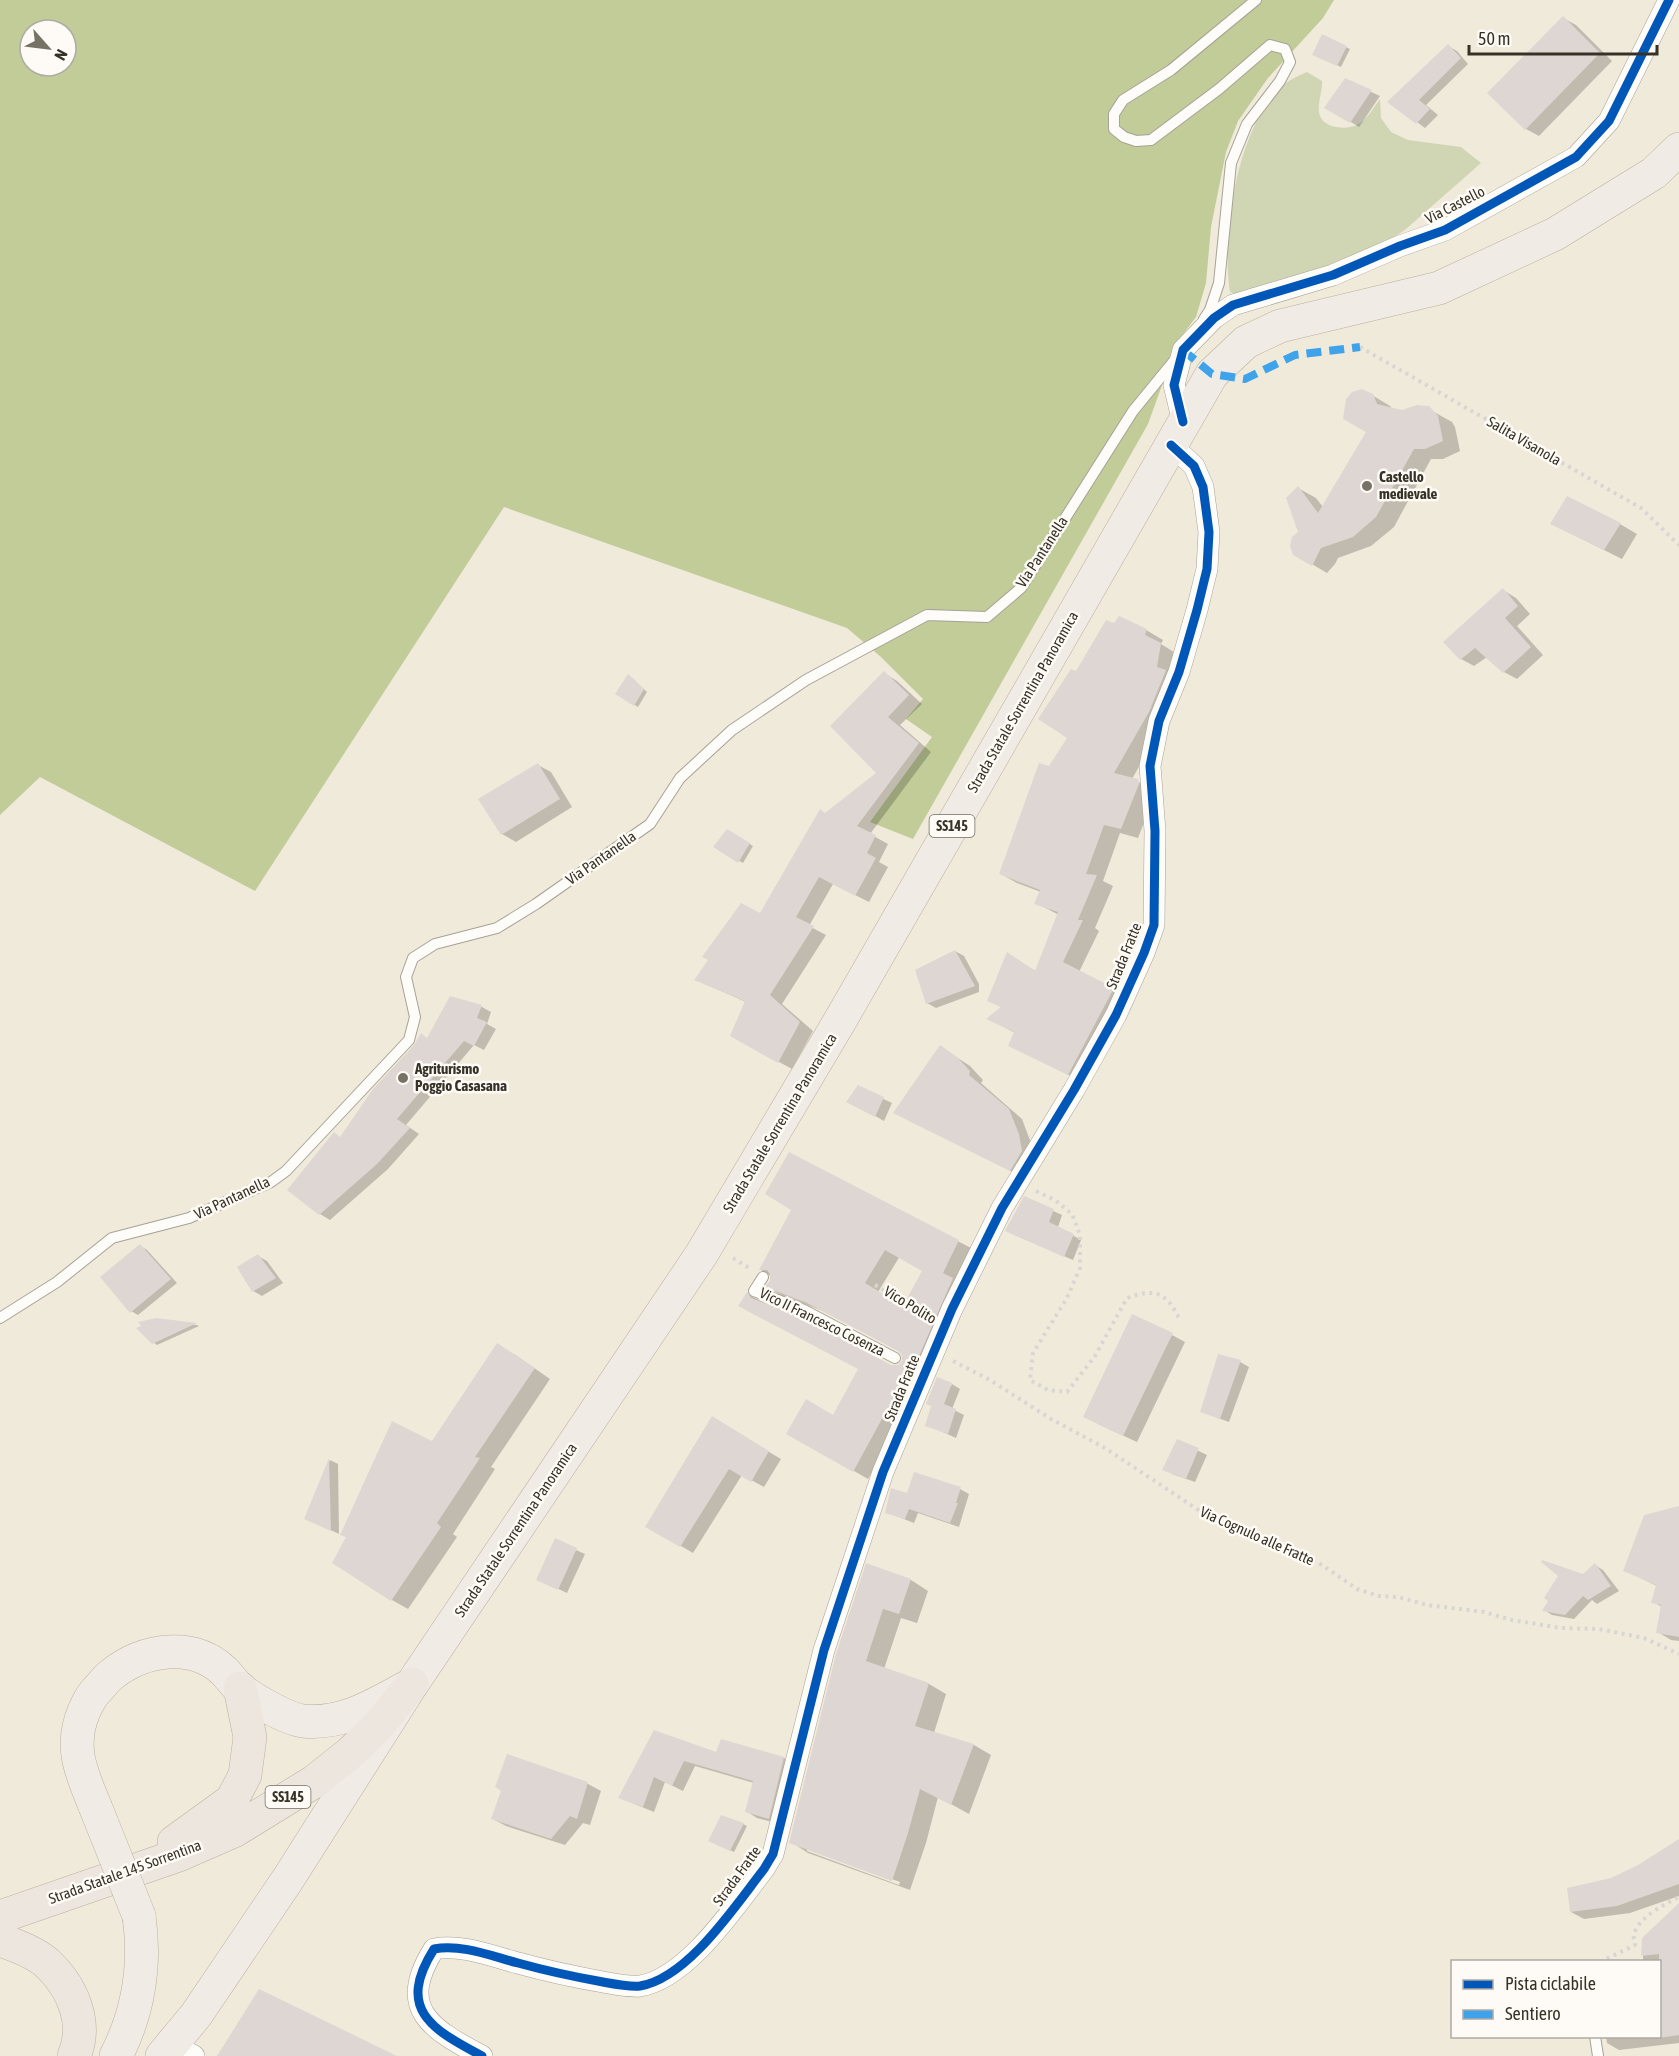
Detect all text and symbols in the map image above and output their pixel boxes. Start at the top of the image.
north arrow [18,18,78,78]
scale bar [1469,18,1656,56]
text: 50 m [1478,28,1510,49]
text: N [51,47,71,63]
street label: Via Castello [1422,182,1487,227]
street label: Salita Visanola [1484,413,1564,469]
place label: Castello medievale [1379,468,1438,502]
marker: Castello medievale [1360,479,1374,493]
street label: Via Pantanella [1012,513,1071,591]
street label: Strada Statale Sorrentina Panoramica [964,608,1081,795]
road number: SS145 [930,815,974,837]
street label: Via Pantanella [562,827,639,888]
street label: Strada Fratte [1103,920,1145,991]
street label: Strada Statale Sorrentina Panoramica [719,1030,840,1215]
place label: Agriturismo Poggio Casasana [414,1060,507,1094]
marker: Agriturismo Poggio Casasana [396,1071,410,1085]
street label: Via Pantanella [191,1173,272,1222]
street label: Vico Polito [881,1282,940,1327]
street label: Vico II Francesco Cosenza [757,1284,888,1359]
street label: Strada Fratte [881,1352,923,1423]
street label: Strada Statale Sorrentina Panoramica [451,1440,580,1620]
street label: Via Cognulo alle Fratte [1197,1503,1317,1568]
road number: SS145 [266,1786,310,1808]
street label: Strada Statale 145 Sorrentina [46,1836,203,1907]
street label: Strada Fratte [709,1842,764,1909]
legend [1451,1960,1661,2038]
text: Pista ciclabile [1505,1973,1596,1994]
text: Sentiero [1505,2003,1561,2024]

